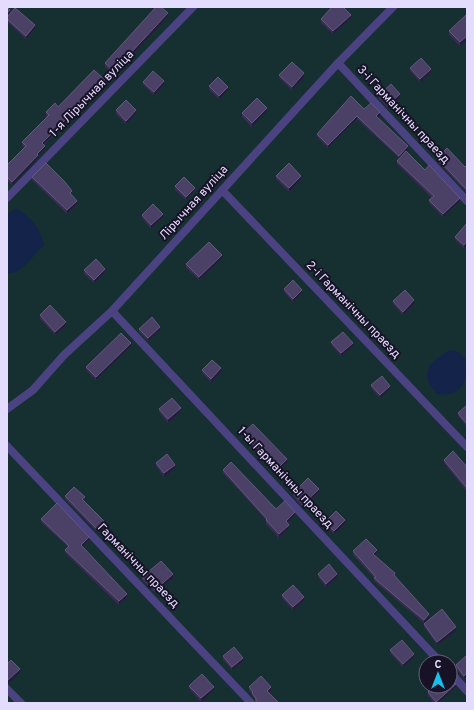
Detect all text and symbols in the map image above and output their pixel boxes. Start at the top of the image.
street label: 1-я Лірычная вуліца [46,47,138,141]
street label: 3-і Гарманічны праезд [353,62,453,168]
street label: Лірычная вуліца [156,162,232,244]
street label: 2-і Гарманічны праезд [302,258,404,362]
street label: 1-ы Гарманічны праезд [234,424,336,532]
street label: Гарманічны праезд [93,520,183,612]
north arrow [418,654,458,694]
text: С [434,658,442,672]

